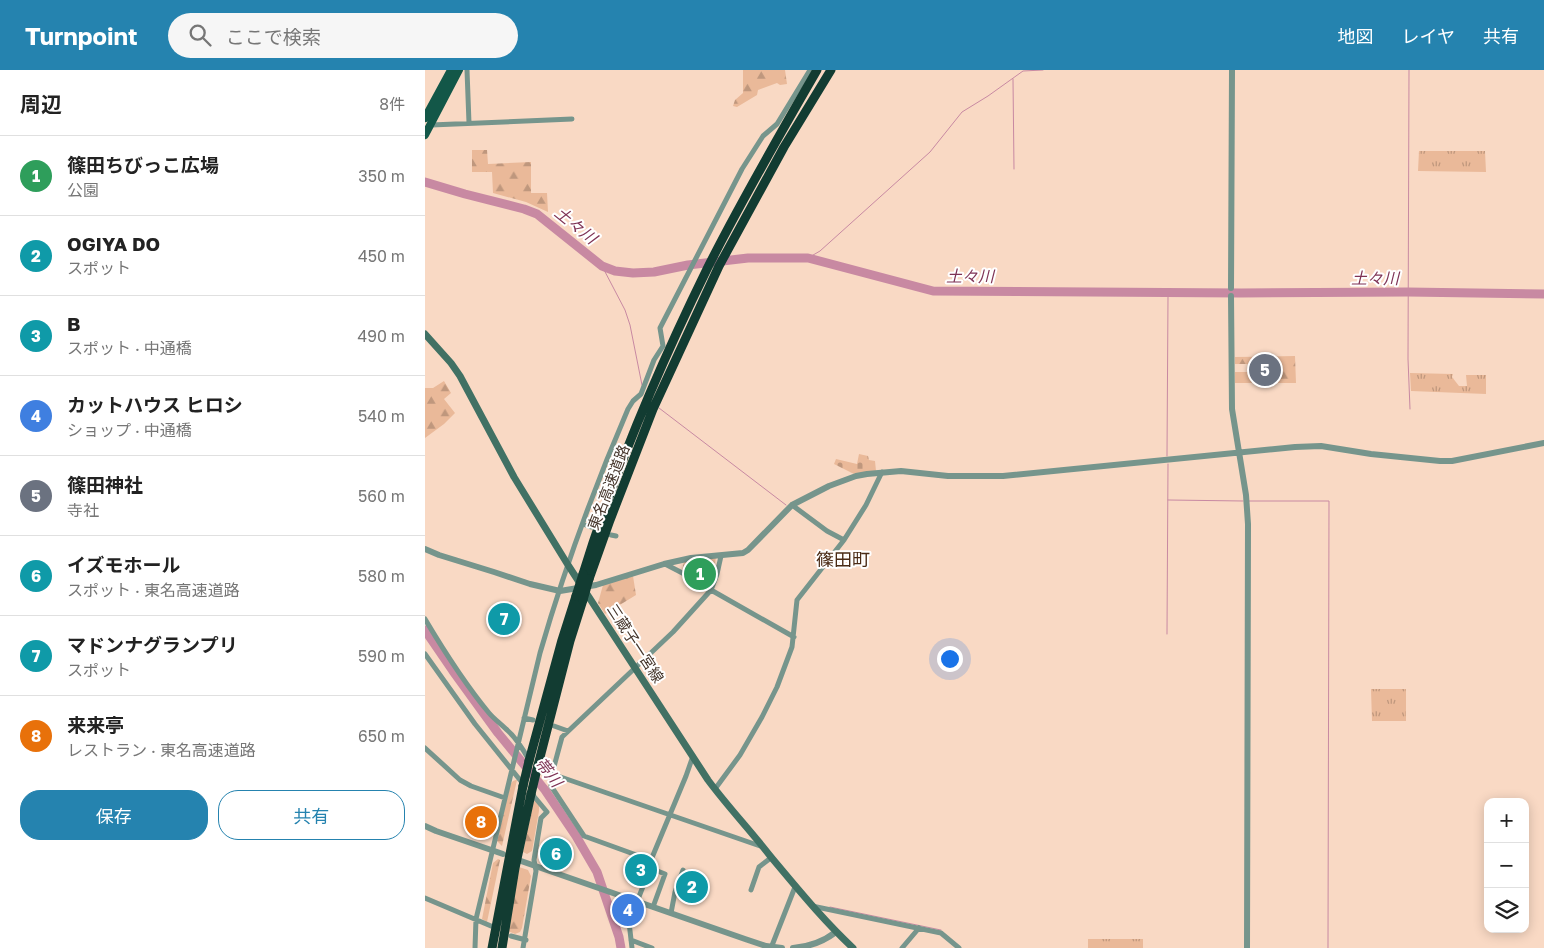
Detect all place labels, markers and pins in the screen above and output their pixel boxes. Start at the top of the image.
pin: 5 [1249,351,1281,389]
pin: 1 [684,555,716,593]
pin: 7 [488,600,520,638]
pin: 8 [465,803,497,841]
pin: 6 [540,835,572,873]
pin: 3 [625,851,657,889]
pin: 2 [676,868,708,906]
pin: 4 [612,891,644,929]

